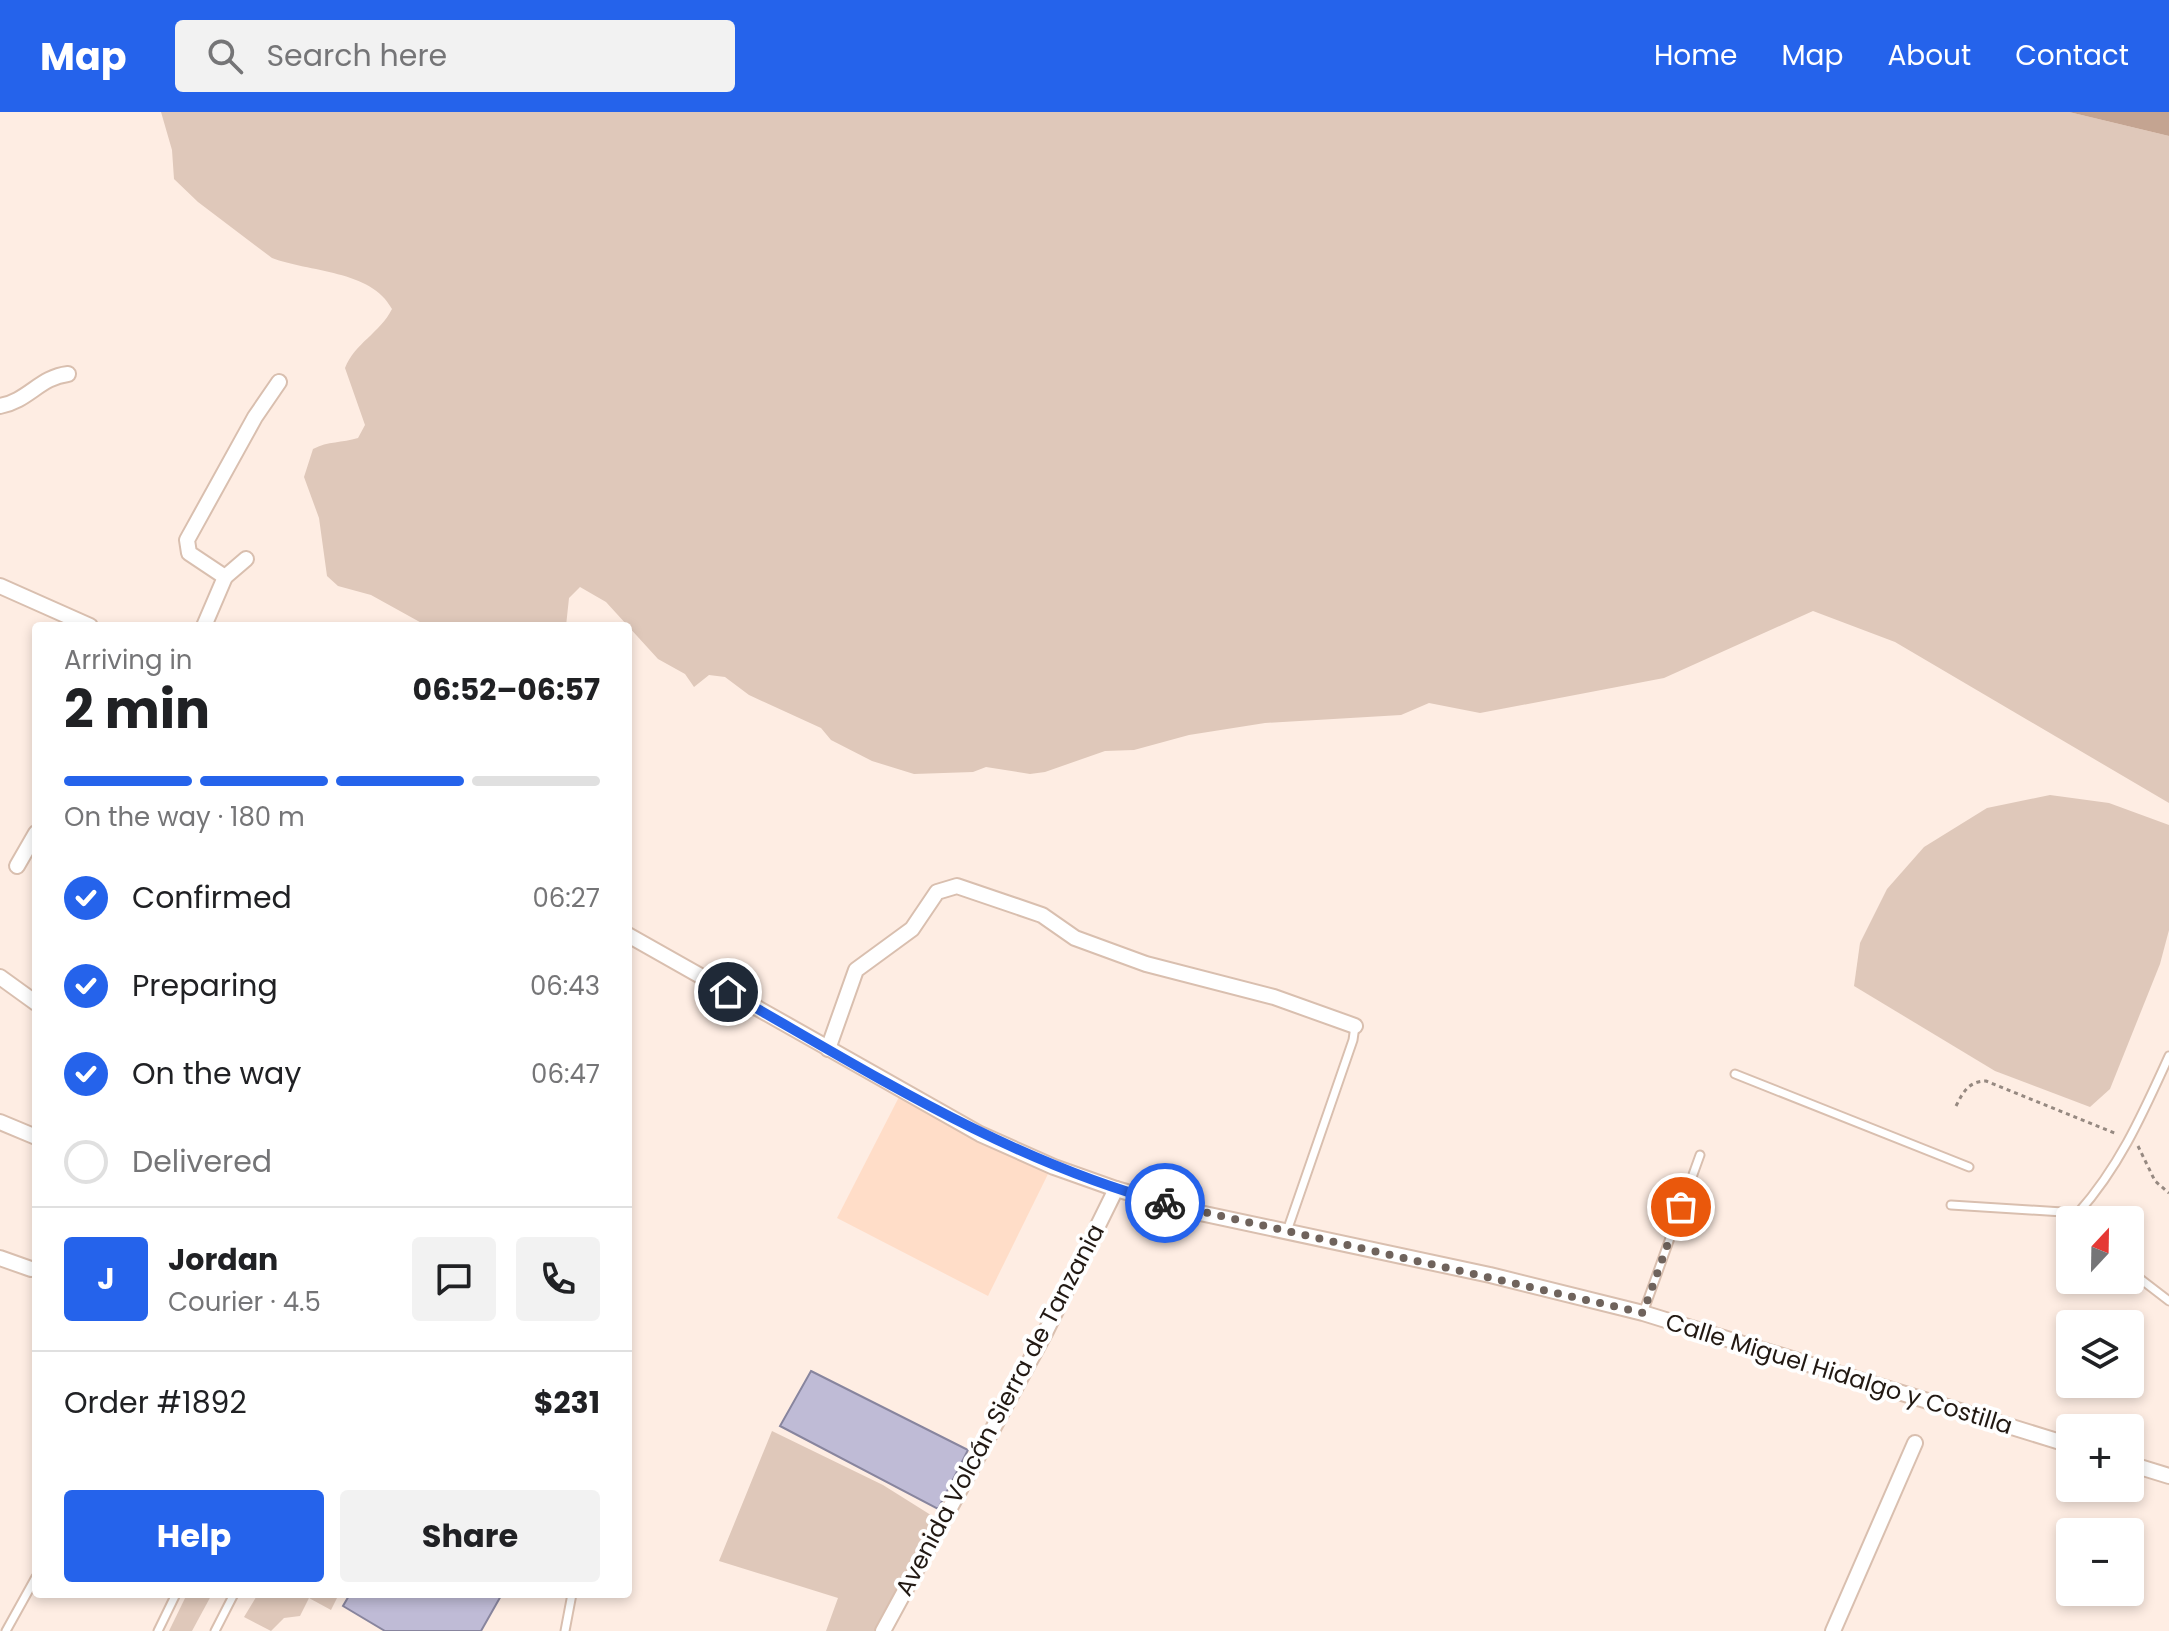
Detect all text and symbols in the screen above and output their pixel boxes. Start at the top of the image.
search box [175,20,735,92]
text: Map [40,30,127,83]
icon: search [203,34,247,78]
text: Search here [267,34,447,77]
text: Home [1654,36,1737,75]
text: Map [1781,36,1843,75]
text: About [1887,36,1971,75]
text: Contact [2015,36,2129,75]
text: Arriving in [64,642,193,678]
text: 06:52–06:57 [413,668,600,711]
text: 2 min [64,673,210,746]
text: On the way · 180 m [64,799,305,835]
icon: check [64,876,108,920]
text: Confirmed [132,876,292,919]
text: 06:27 [532,880,600,916]
pin [694,958,762,1026]
icon: check [64,964,108,1008]
text: Preparing [132,964,278,1007]
text: 06:43 [530,968,600,1004]
icon: home [706,970,750,1014]
icon: check [64,1052,108,1096]
text: On the way [132,1052,301,1095]
text: 06:47 [531,1056,600,1092]
text: Delivered [132,1140,272,1183]
courier [1125,1163,1205,1243]
pin [1647,1173,1715,1241]
icon: bike [1143,1181,1187,1225]
icon: bag [1659,1185,1703,1229]
north arrow [2056,1206,2144,1294]
map controls [2056,1206,2144,1606]
street label: Avenida Volcán Sierra de Tanzania [887,1218,1112,1602]
button: chat [412,1237,496,1321]
button: phone [516,1237,600,1321]
text: Jordan [168,1238,278,1281]
text: J [97,1257,115,1300]
text: Courier · 4.5 [168,1284,321,1320]
street label: Calle Miguel Hidalgo y Costilla [1662,1305,2017,1442]
button: layers [2056,1310,2144,1398]
text: Order #1892 [64,1381,247,1424]
text: $231 [534,1381,600,1424]
button: + [2056,1414,2144,1502]
button: Help [64,1490,324,1582]
button: Share [340,1490,600,1582]
button: − [2056,1518,2144,1606]

